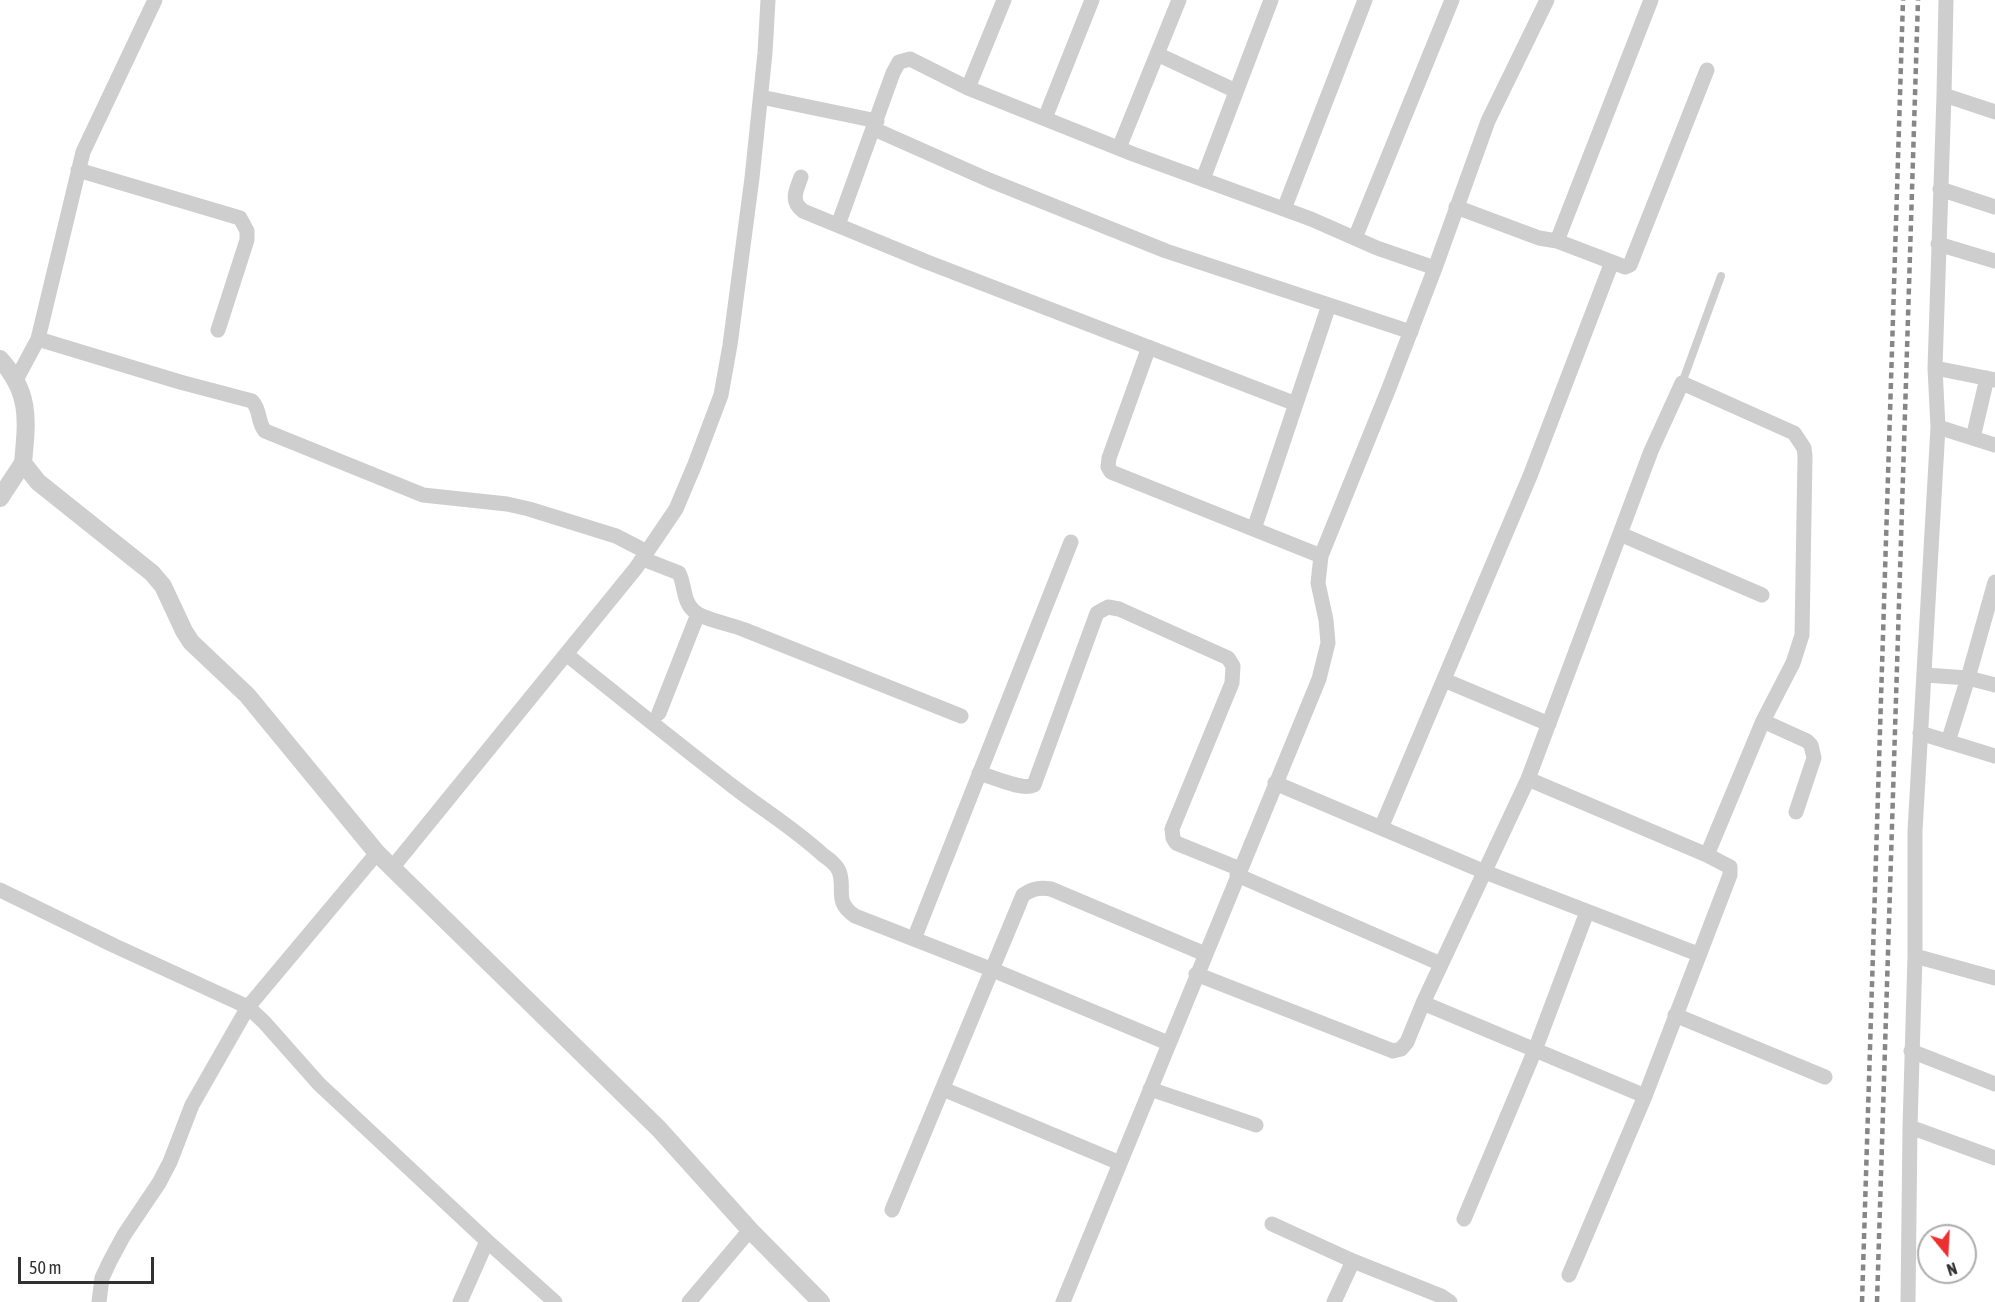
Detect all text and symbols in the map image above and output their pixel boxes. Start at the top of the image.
north arrow [1917,1224,1977,1284]
scale bar [21,1245,158,1283]
text: 50 m [29,1257,61,1278]
text: N [1945,1259,1959,1279]

